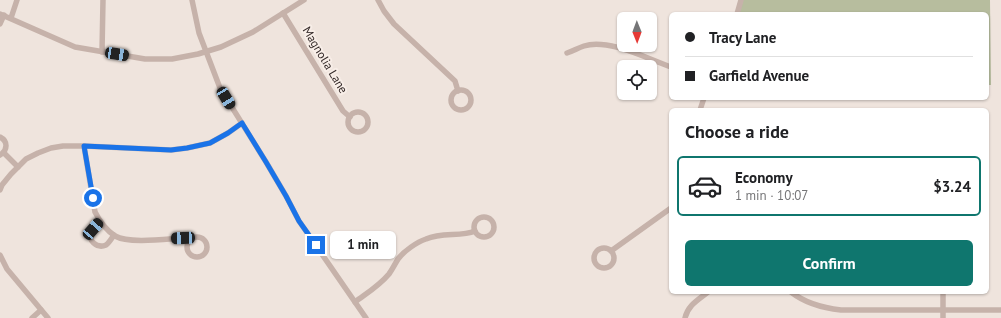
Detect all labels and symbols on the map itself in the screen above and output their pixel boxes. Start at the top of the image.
north arrow [617,12,657,52]
street label: Magnolia Lane [300,24,351,96]
car [104,46,130,62]
car [215,85,237,111]
route start [84,189,102,207]
car [81,216,105,242]
callout: 1 min [330,231,396,259]
car [171,232,195,244]
route end [307,236,325,254]

